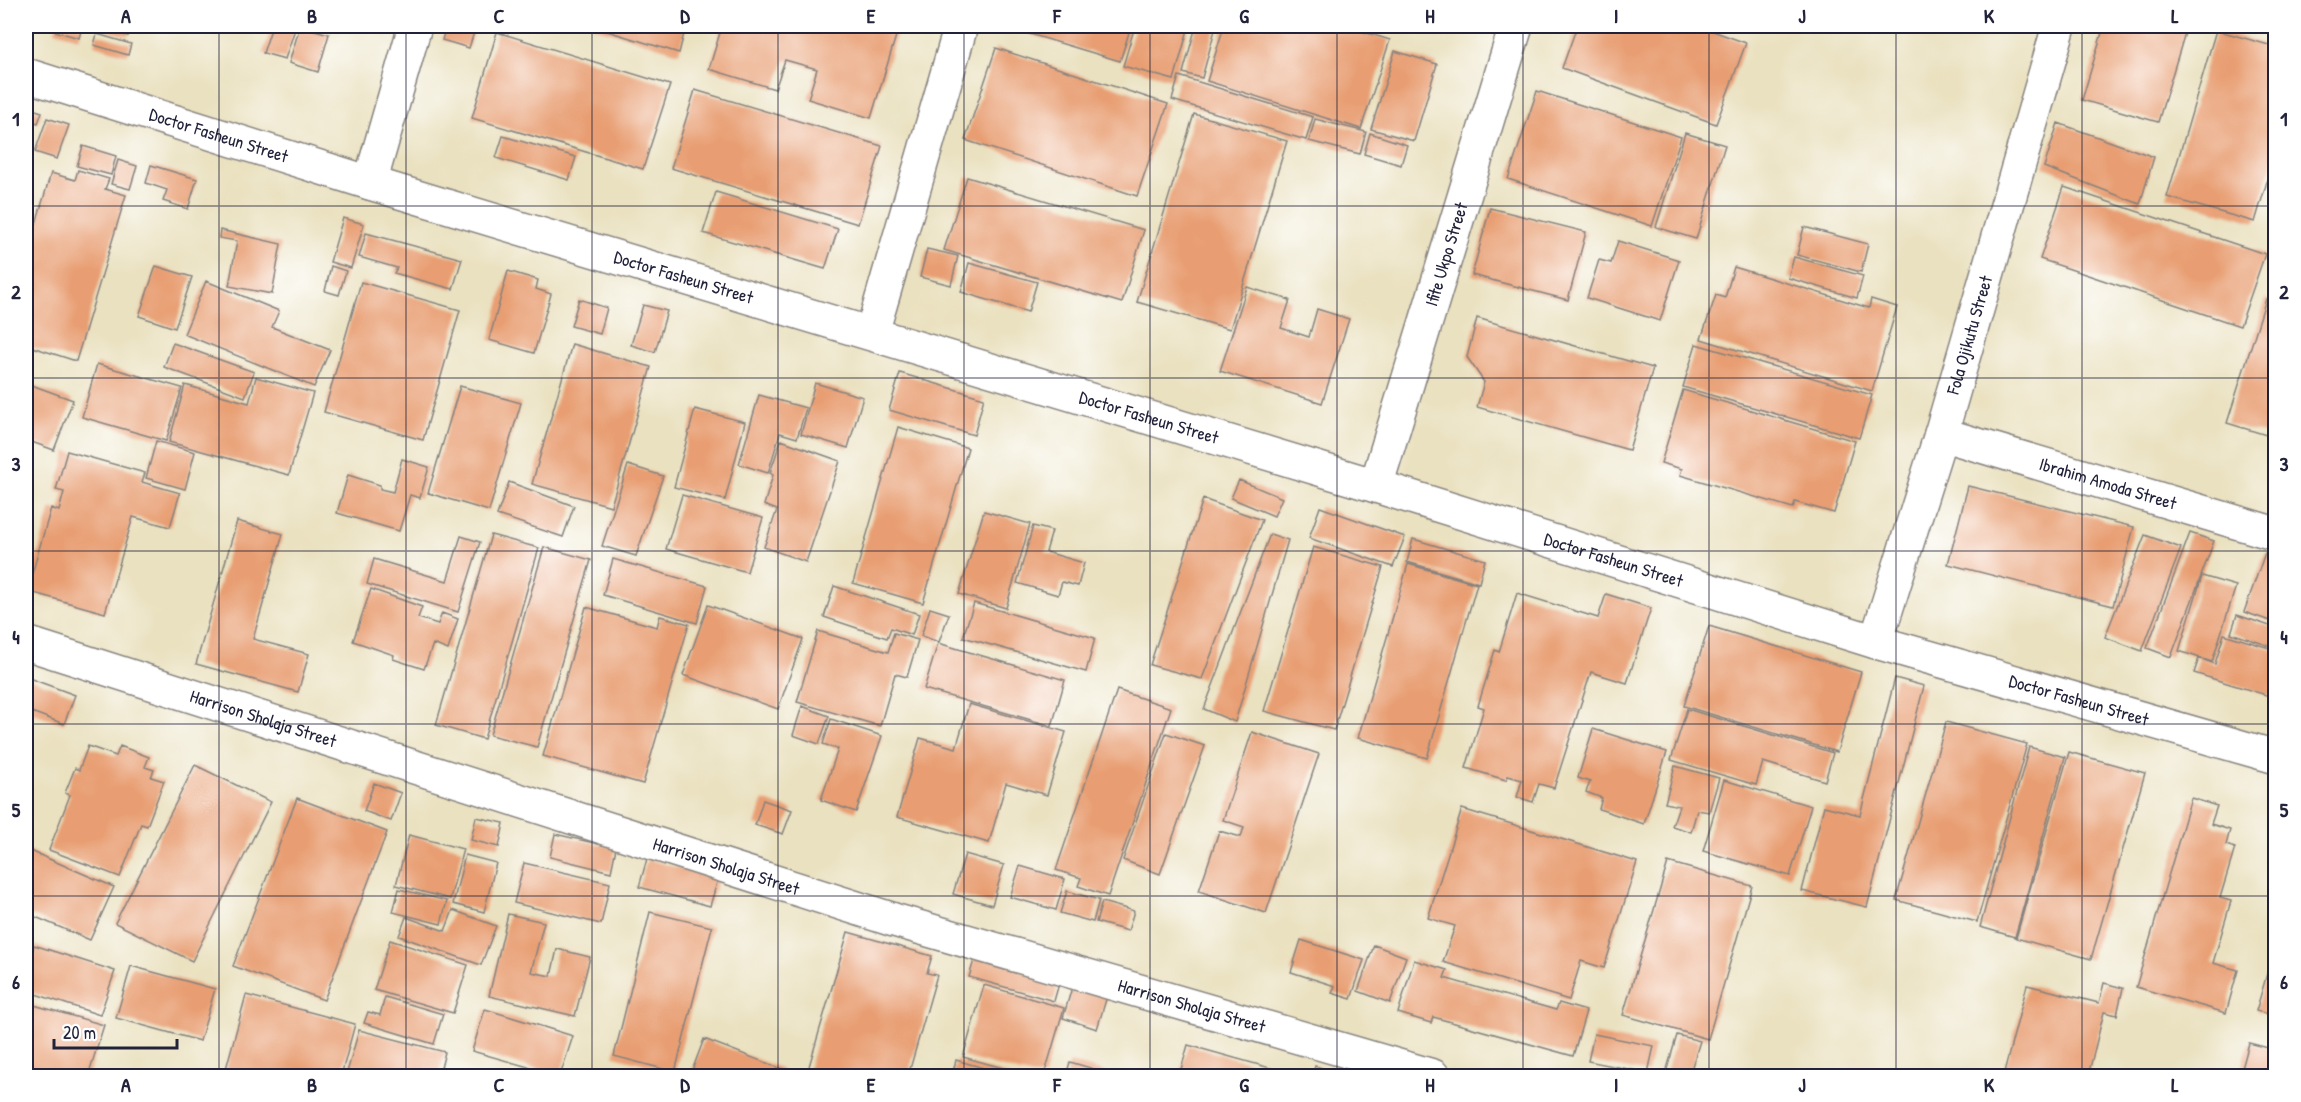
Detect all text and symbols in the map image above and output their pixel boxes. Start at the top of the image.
text: A [121,2,131,29]
text: B [307,2,317,29]
text: C [494,2,505,29]
text: D [680,2,690,29]
text: E [867,2,876,29]
text: F [1052,2,1062,29]
text: G [1239,2,1249,29]
text: H [1425,2,1435,29]
text: I [1614,2,1618,29]
text: J [1798,2,1806,29]
text: K [1984,2,1995,29]
text: L [2171,2,2179,29]
street label: Doctor Fasheun Street [146,101,292,169]
text: 1 [12,105,20,132]
text: 1 [2280,105,2288,132]
street label: Ifite Ukpo Street [1418,199,1474,309]
street label: Doctor Fasheun Street [611,244,757,310]
street label: Fola Ojikutu Street [1940,272,1998,398]
text: 2 [11,278,21,305]
text: 2 [2279,278,2289,305]
street label: Doctor Fasheun Street [1076,384,1222,450]
text: 3 [12,450,21,477]
text: 3 [2280,450,2289,477]
street label: Ibrahim Amoda Street [2036,451,2180,516]
street label: Doctor Fasheun Street [1541,526,1687,593]
text: 4 [12,623,20,650]
text: 4 [2280,623,2288,650]
street label: Doctor Fasheun Street [2006,668,2153,732]
street label: Harrison Sholaja Street [187,683,340,754]
text: 5 [12,796,21,823]
text: 5 [2280,796,2289,823]
street label: Harrison Sholaja Street [650,831,803,901]
text: 6 [12,968,20,995]
text: 6 [2280,968,2288,995]
street label: Harrison Sholaja Street [1115,972,1269,1039]
scale bar [54,1012,177,1050]
text: 20 m [63,1020,96,1045]
text: A [121,1071,131,1098]
text: B [307,1071,317,1098]
text: C [494,1071,505,1098]
text: D [680,1071,690,1098]
text: E [867,1071,876,1098]
text: F [1052,1071,1062,1098]
text: G [1239,1071,1249,1098]
text: H [1425,1071,1435,1098]
text: I [1614,1071,1618,1098]
text: J [1798,1071,1806,1098]
text: K [1984,1071,1995,1098]
text: L [2171,1071,2179,1098]

